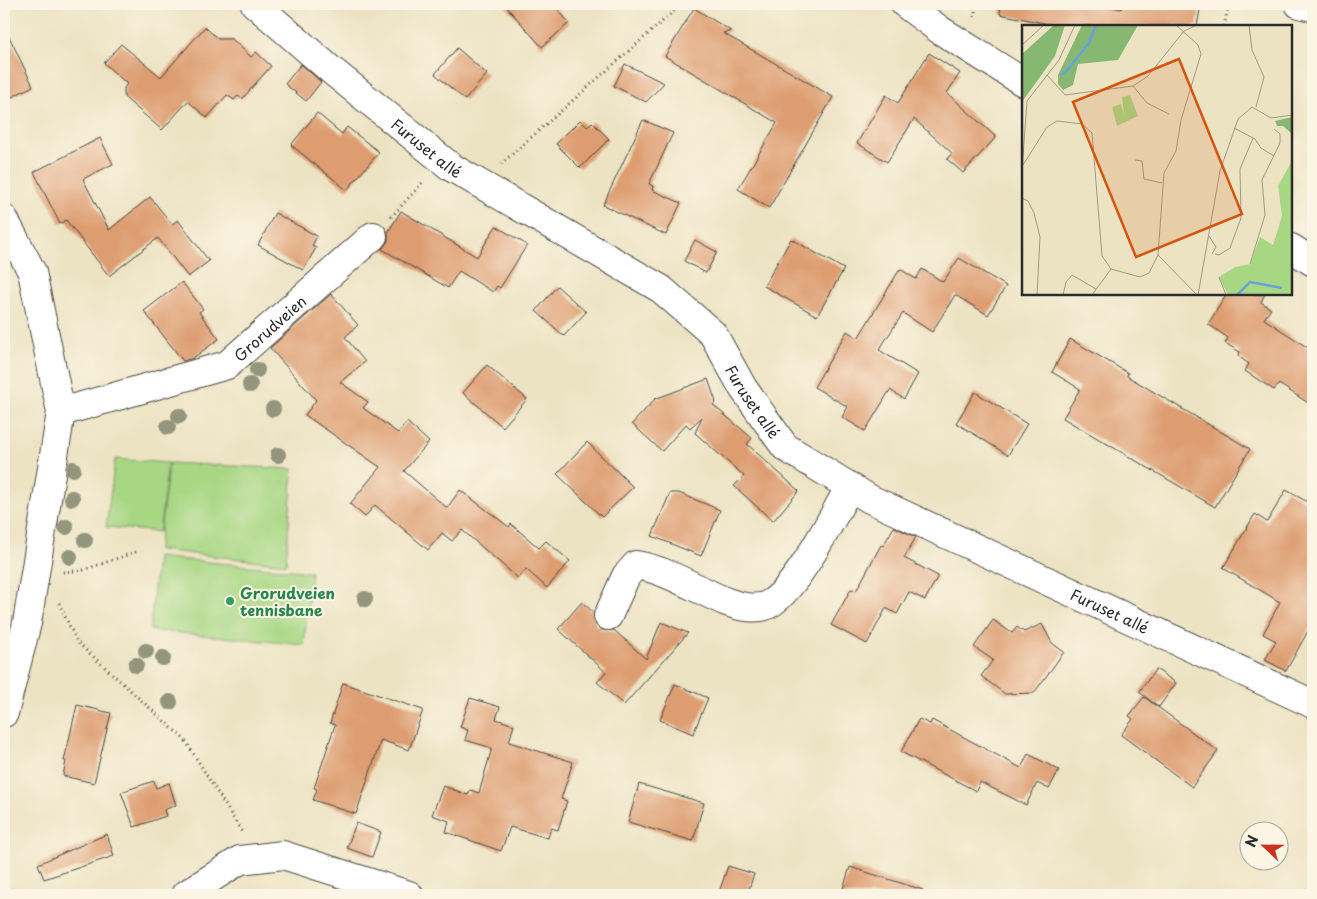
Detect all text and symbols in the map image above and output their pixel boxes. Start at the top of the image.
inset map [1022,25,1292,295]
street label: Furuset allé [387,112,466,182]
street label: Grorudveien [228,289,311,366]
street label: Furuset allé [721,360,786,442]
place label: Grorudveien tennisbane [240,581,335,621]
street label: Furuset allé [1067,582,1153,638]
marker: Grorudveien tennisbane [224,595,236,607]
north arrow [1240,822,1290,872]
text: N [1240,832,1263,850]

